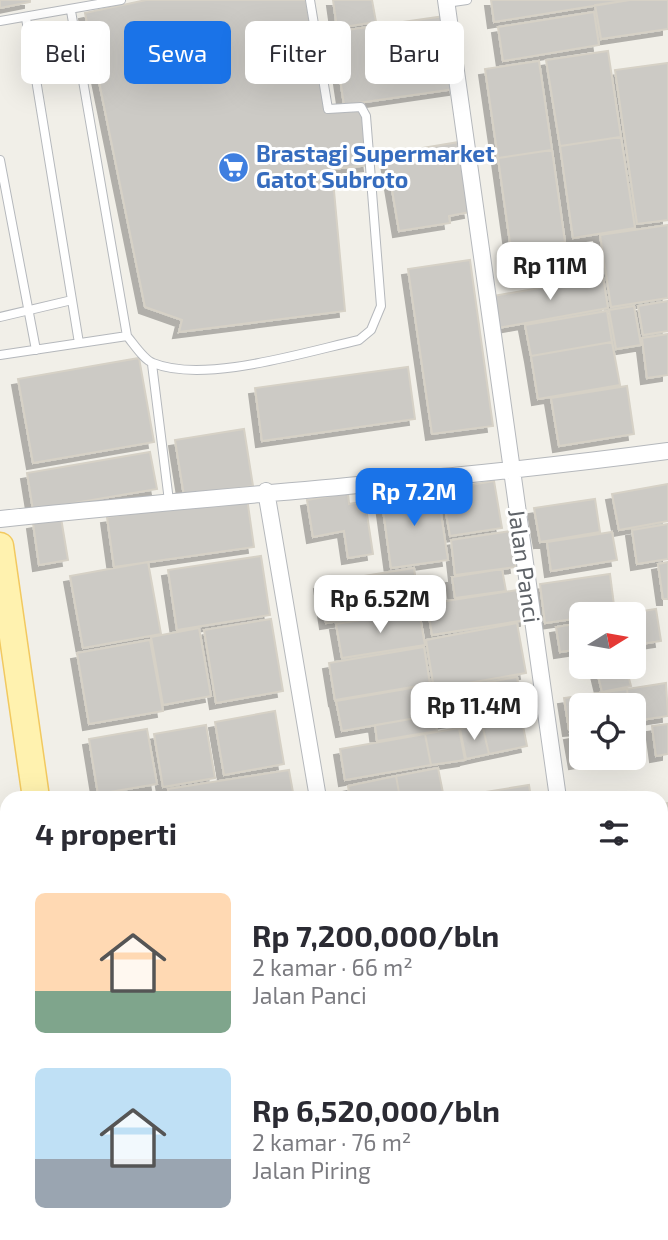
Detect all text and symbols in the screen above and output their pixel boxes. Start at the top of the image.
chip: Beli [21,21,110,84]
chip: Sewa [124,21,231,84]
chip: Filter [245,21,351,84]
chip: Baru [365,21,464,84]
place label: Brastagi Supermarket Gatot Subroto [256,139,495,193]
supermarket icon: Brastagi Supermarket Gatot Subroto [216,150,250,184]
pin: Rp 11M [493,243,607,302]
text: Rp 11M [513,251,587,279]
pin: Rp 7.2M [349,468,479,528]
text: Rp 7.2M [372,477,456,505]
street label: Jalan Panci [503,507,547,625]
pin: Rp 6.52M [308,576,452,635]
text: Rp 6.52M [330,584,430,612]
north arrow [569,602,646,679]
map controls [569,602,646,770]
pin: Rp 11.4M [402,682,546,742]
text: Rp 11.4M [427,691,521,719]
button: locate [569,693,646,770]
icon: filters [595,814,633,852]
text: 4 properti [35,815,177,851]
text: Rp 7,200,000/bln [252,917,499,953]
icon: home [91,921,175,1005]
text: 2 kamar · 66 m² [252,953,413,981]
text: Jalan Panci [252,981,367,1009]
text: Rp 6,520,000/bln [252,1092,500,1128]
icon: home [91,1096,175,1180]
text: 2 kamar · 76 m² [252,1128,411,1156]
text: Jalan Piring [252,1156,371,1184]

